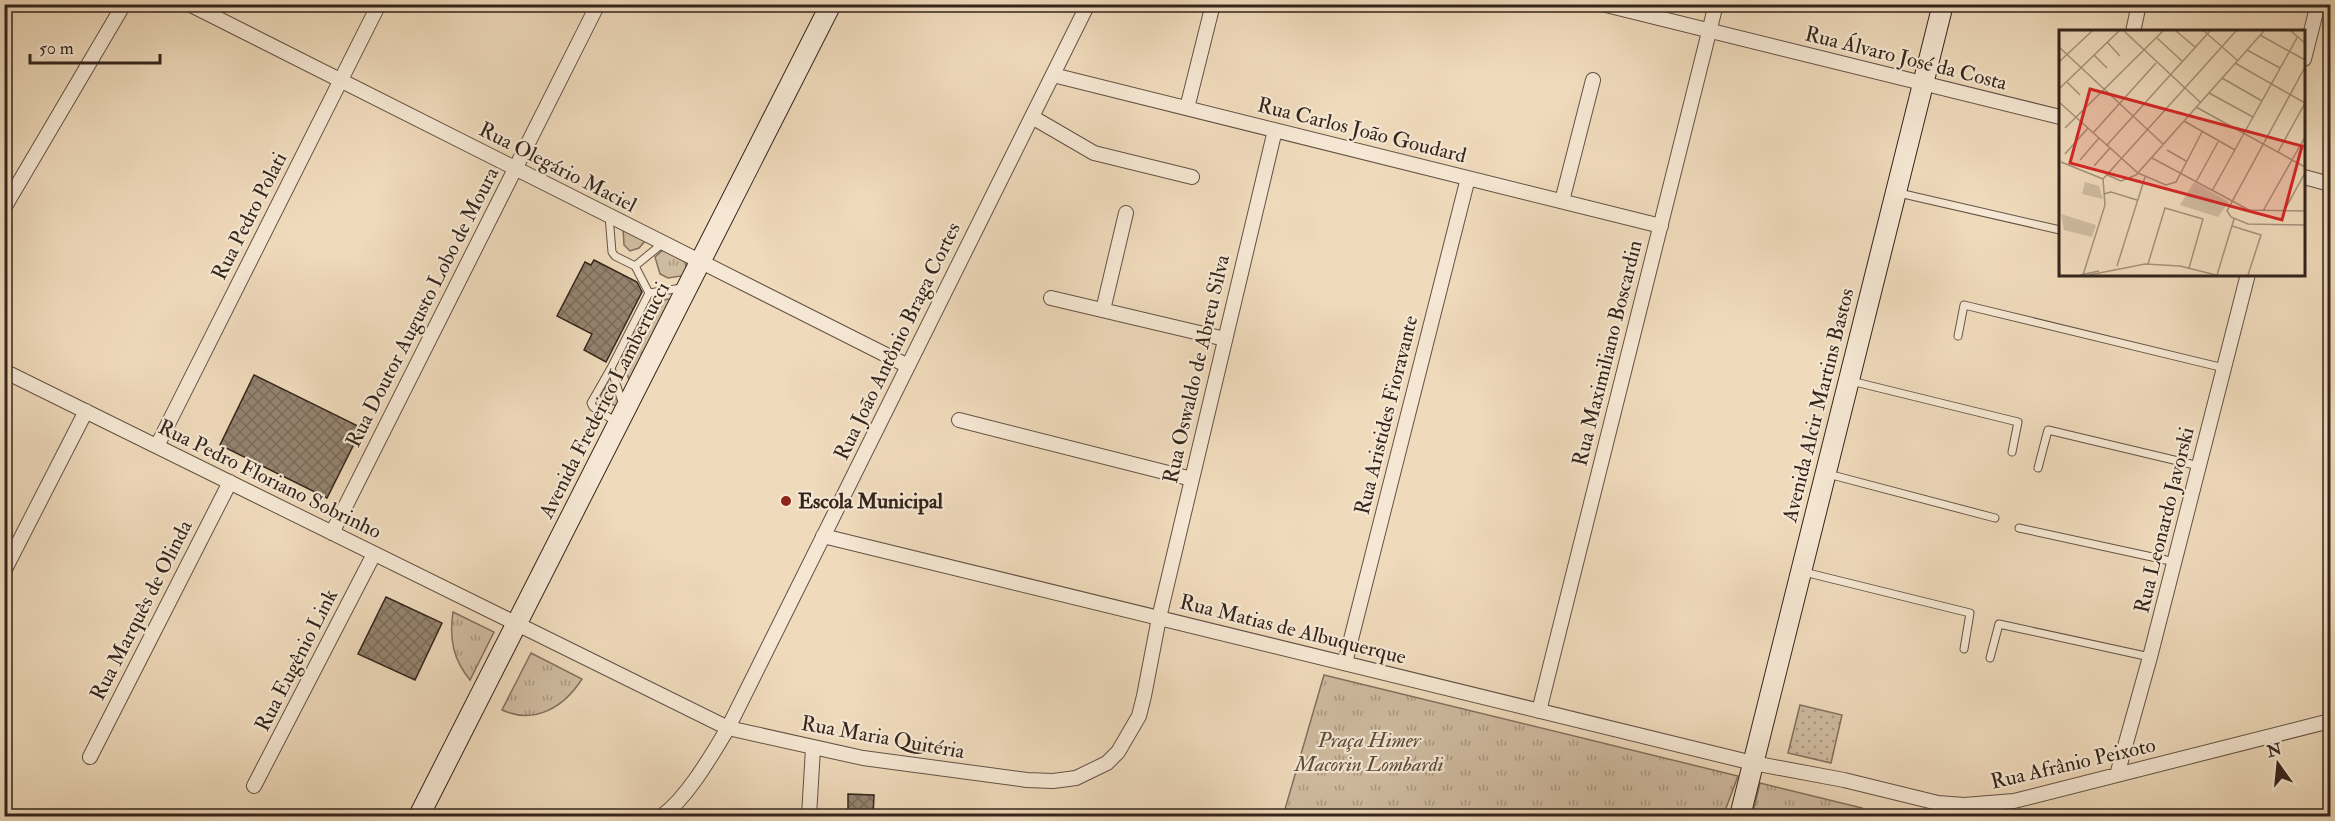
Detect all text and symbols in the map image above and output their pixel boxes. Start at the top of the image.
street label: Rua Álvaro José da Costa [1802,20,2010,97]
scale bar [30,27,160,65]
inset map [2059,30,2305,276]
text: 50 m [39,37,74,60]
street label: Rua Carlos João Goudard [1255,91,1470,170]
street label: Rua Olegário Maciel [474,116,642,219]
street label: Rua Pedro Polati [206,147,293,285]
street label: Rua Doutor Augusto Lobo de Moura [340,162,505,452]
street label: Rua João Antônio Braga Cortes [828,218,967,465]
street label: Rua Maximiliano Boscardin [1566,237,1649,469]
street label: Rua Oswaldo de Abreu Silva [1157,252,1236,486]
street label: Avenida Frederico Lambertucci [533,277,676,524]
street label: Avenida Alcir Martins Bastos [1776,285,1861,526]
street label: Rua Aristides Fioravante [1349,313,1424,518]
street label: Rua Pedro Floriano Sobrinho [154,414,386,545]
street label: Rua Leonardo Javorski [2128,424,2201,616]
place label: Escola Municipal [798,488,944,515]
marker: Escola Municipal [779,494,793,508]
street label: Rua Marquês de Olinda [84,515,199,705]
street label: Rua Eugênio Link [249,584,344,736]
street label: Rua Matias de Albuquerque [1177,588,1409,671]
street label: Rua Maria Quitéria [799,710,967,765]
park label: Praça Himer Macorin Lombardi [1293,727,1444,778]
street label: Rua Afrânio Peixoto [1988,731,2158,796]
north arrow [2248,734,2308,794]
text: N [2264,739,2285,762]

